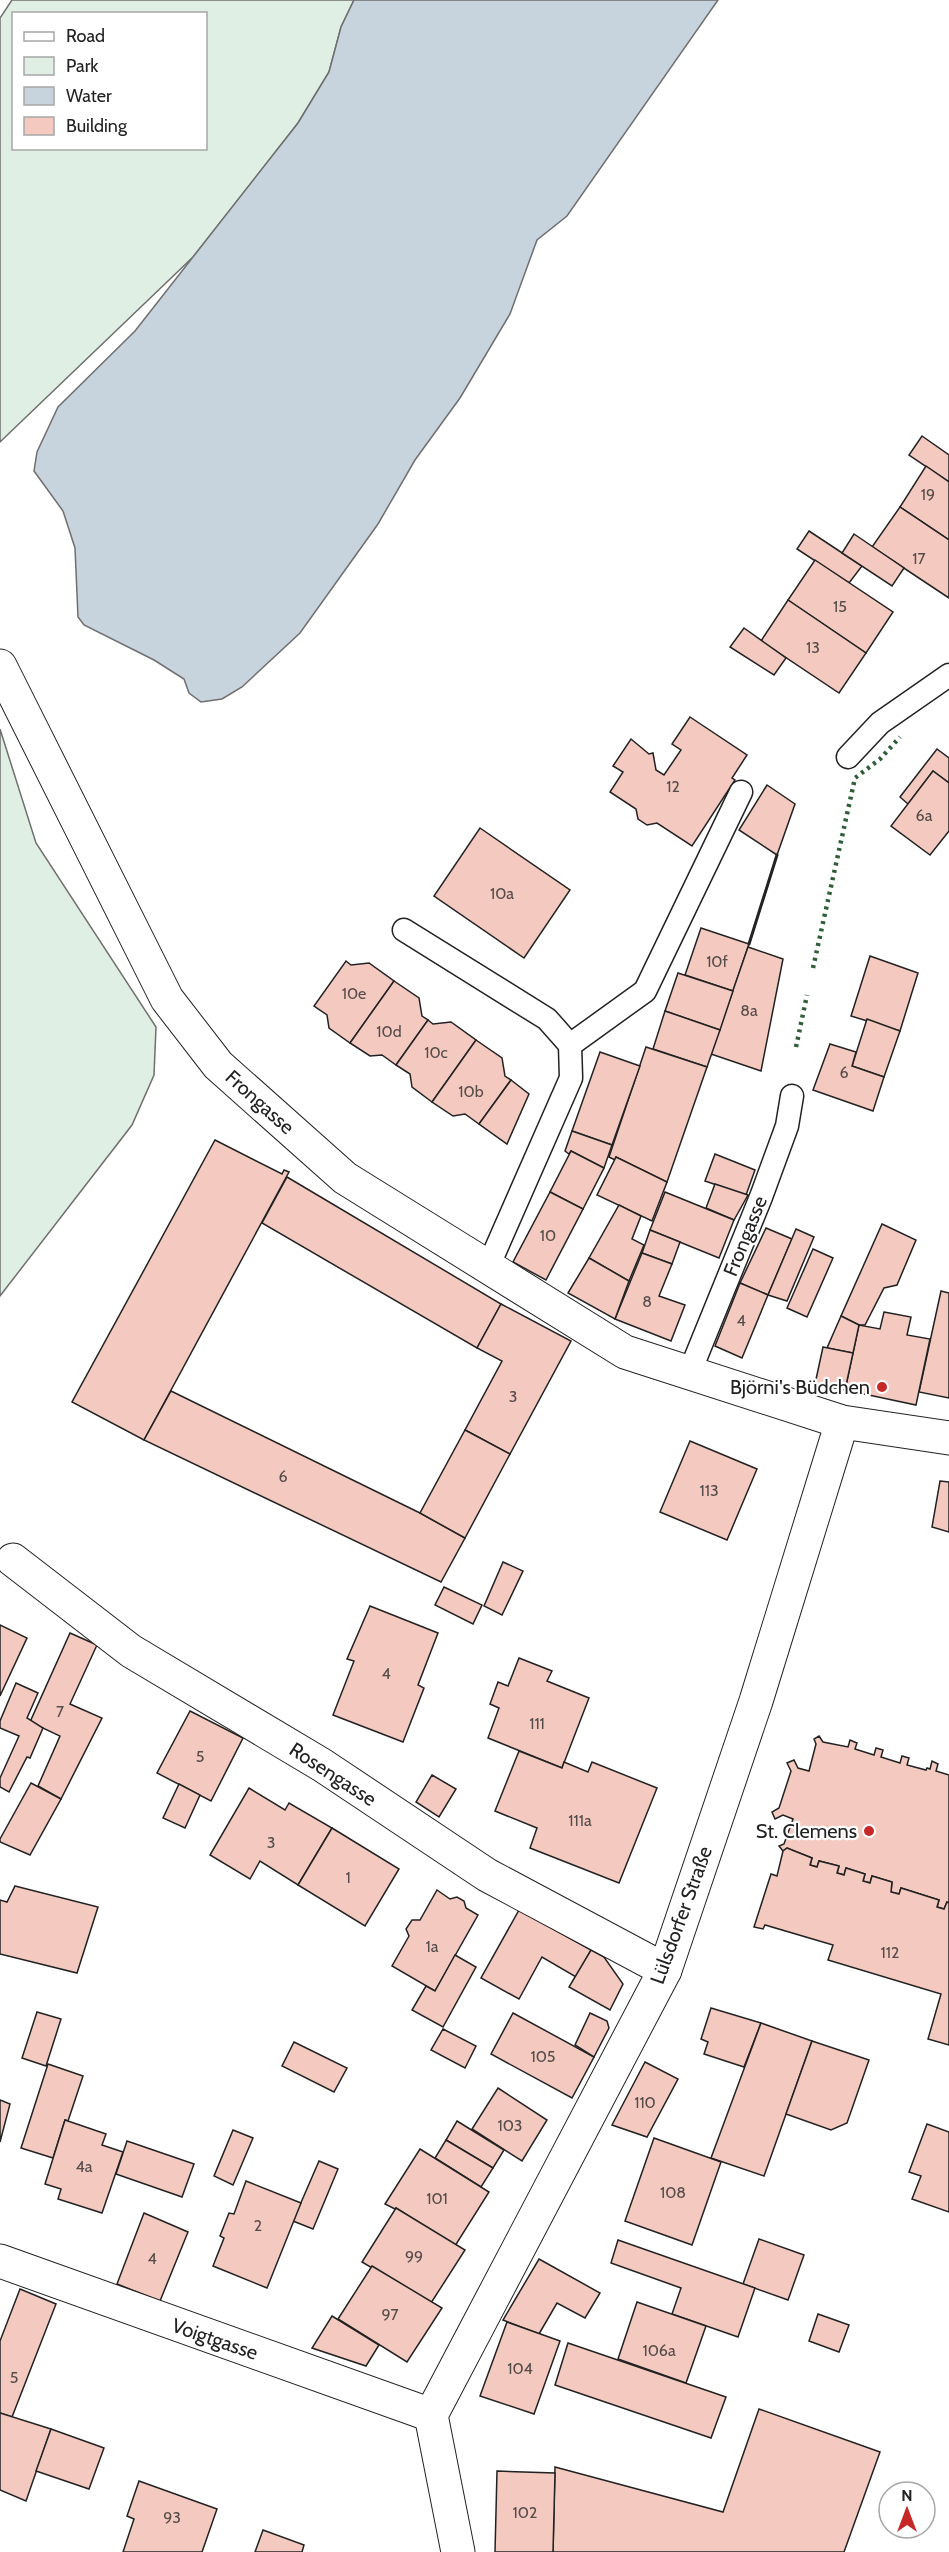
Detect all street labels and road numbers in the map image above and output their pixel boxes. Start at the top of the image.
street label: Frongasse [221,1065,299,1139]
street label: Frongasse [718,1192,772,1280]
street label: Rosengasse [285,1737,381,1811]
street label: Lülsdorfer Straße [645,1843,717,1987]
street label: Voigtgasse [169,2313,261,2365]

